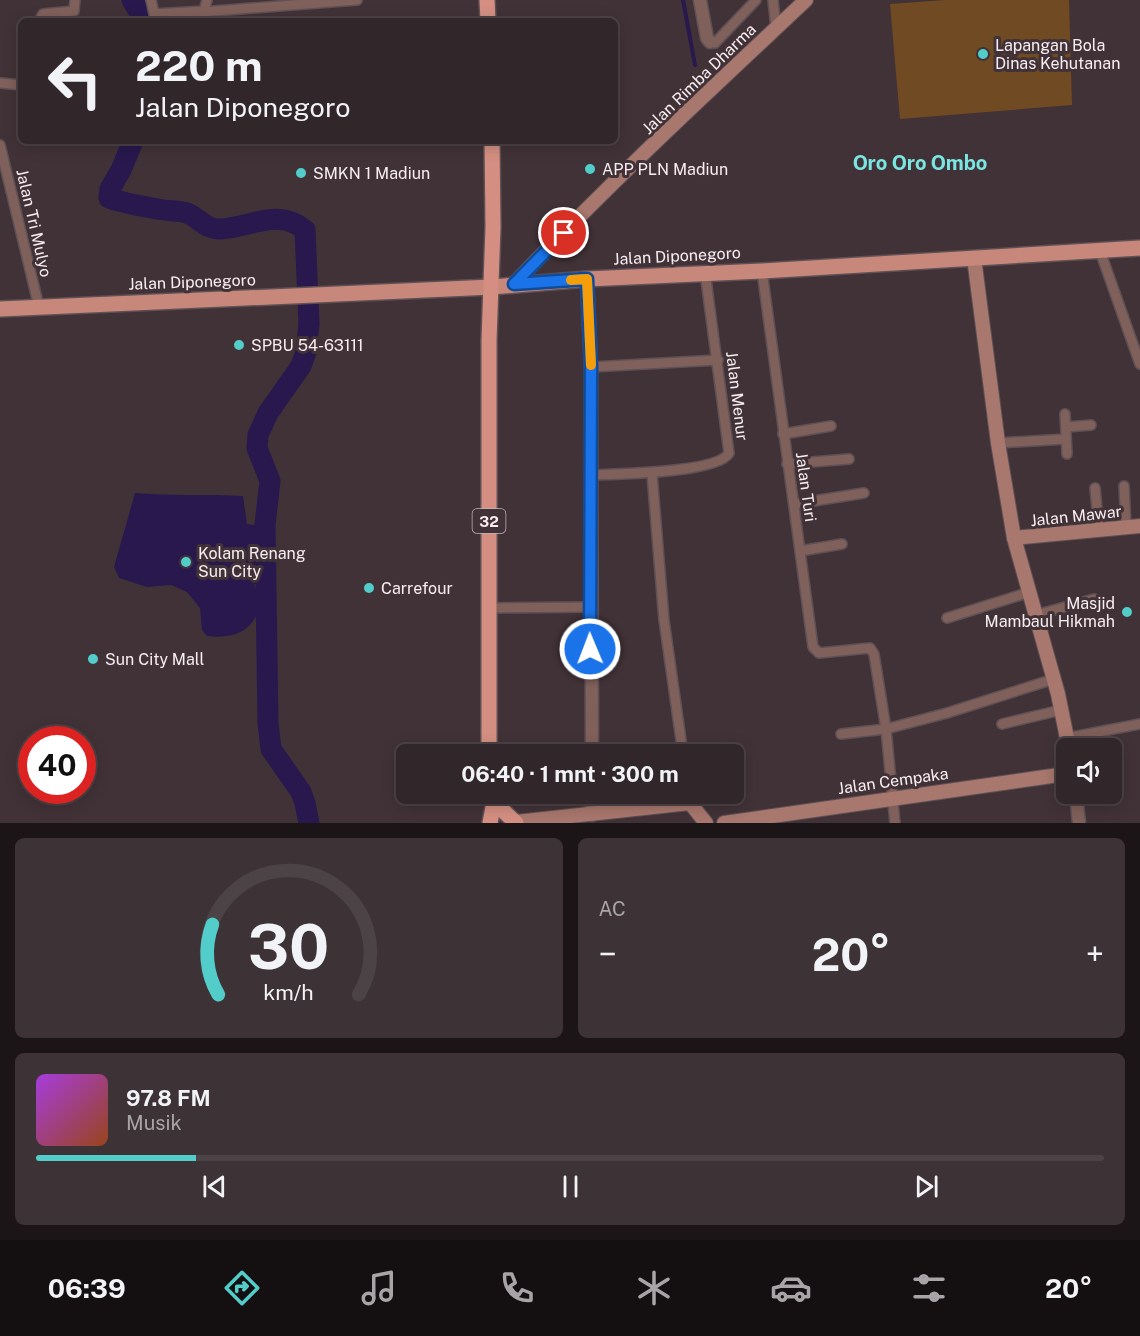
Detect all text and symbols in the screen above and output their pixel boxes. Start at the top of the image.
street label: Jalan Rimba Dharma [638,20,760,138]
place label: Lapangan Bola Dinas Kehutanan [995,36,1120,73]
text: 220 m [135,41,263,90]
icon: left [36,42,114,120]
marker: Lapangan Bola Dinas Kehutanan [976,47,990,61]
text: Jalan Diponegoro [135,91,351,123]
district label: Oro Oro Ombo [853,151,987,175]
place label: APP PLN Madiun [602,160,728,179]
marker: APP PLN Madiun [583,162,597,176]
place label: SMKN 1 Madiun [313,164,430,183]
marker: SMKN 1 Madiun [294,166,308,180]
street label: Jalan Tri Mulyo [12,167,56,279]
pin [538,207,589,258]
icon: arrive [547,216,580,249]
street label: Jalan Diponegoro [613,243,741,269]
street label: Jalan Diponegoro [128,270,256,294]
place label: SPBU 54-63111 [251,336,364,355]
marker: SPBU 54-63111 [232,338,246,352]
street label: Jalan Menur [722,350,752,442]
street label: Jalan Turi [792,451,820,523]
street label: Jalan Mawar [1029,502,1123,530]
road number: 32 [472,509,506,533]
place label: Kolam Renang Sun City [198,544,306,581]
marker: Kolam Renang Sun City [179,555,193,569]
place label: Carrefour [381,579,453,598]
marker: Carrefour [362,581,376,595]
place label: Masjid Mambaul Hikmah [985,594,1115,631]
marker: Masjid Mambaul Hikmah [1120,605,1134,619]
position arrow [558,617,622,681]
place label: Sun City Mall [105,650,204,669]
marker: Sun City Mall [86,652,100,666]
speed limit sign: 40 [18,726,96,804]
map controls [1056,738,1122,804]
button: sound [1056,738,1122,804]
text: 06:40 · 1 mnt · 300 m [461,761,679,787]
street label: Jalan Cempaka [836,764,950,798]
text: AC [599,897,626,921]
text: 30 [248,910,330,983]
text: 20° [812,928,891,981]
text: − [599,935,617,973]
text: + [1086,935,1104,973]
text: km/h [264,980,314,1005]
text: 97.8 FM [126,1085,211,1111]
text: Musik [126,1111,182,1135]
icon: previous [198,1170,231,1203]
icon: pause [554,1170,587,1203]
icon: next [910,1170,943,1203]
icon: directions [221,1267,263,1309]
icon: music [358,1267,400,1309]
icon: phone [496,1267,538,1309]
icon: climate [633,1267,675,1309]
icon: car [770,1267,812,1309]
icon: filters [908,1267,950,1309]
text: 06:39 [48,1272,126,1304]
text: 20° [1045,1272,1092,1304]

